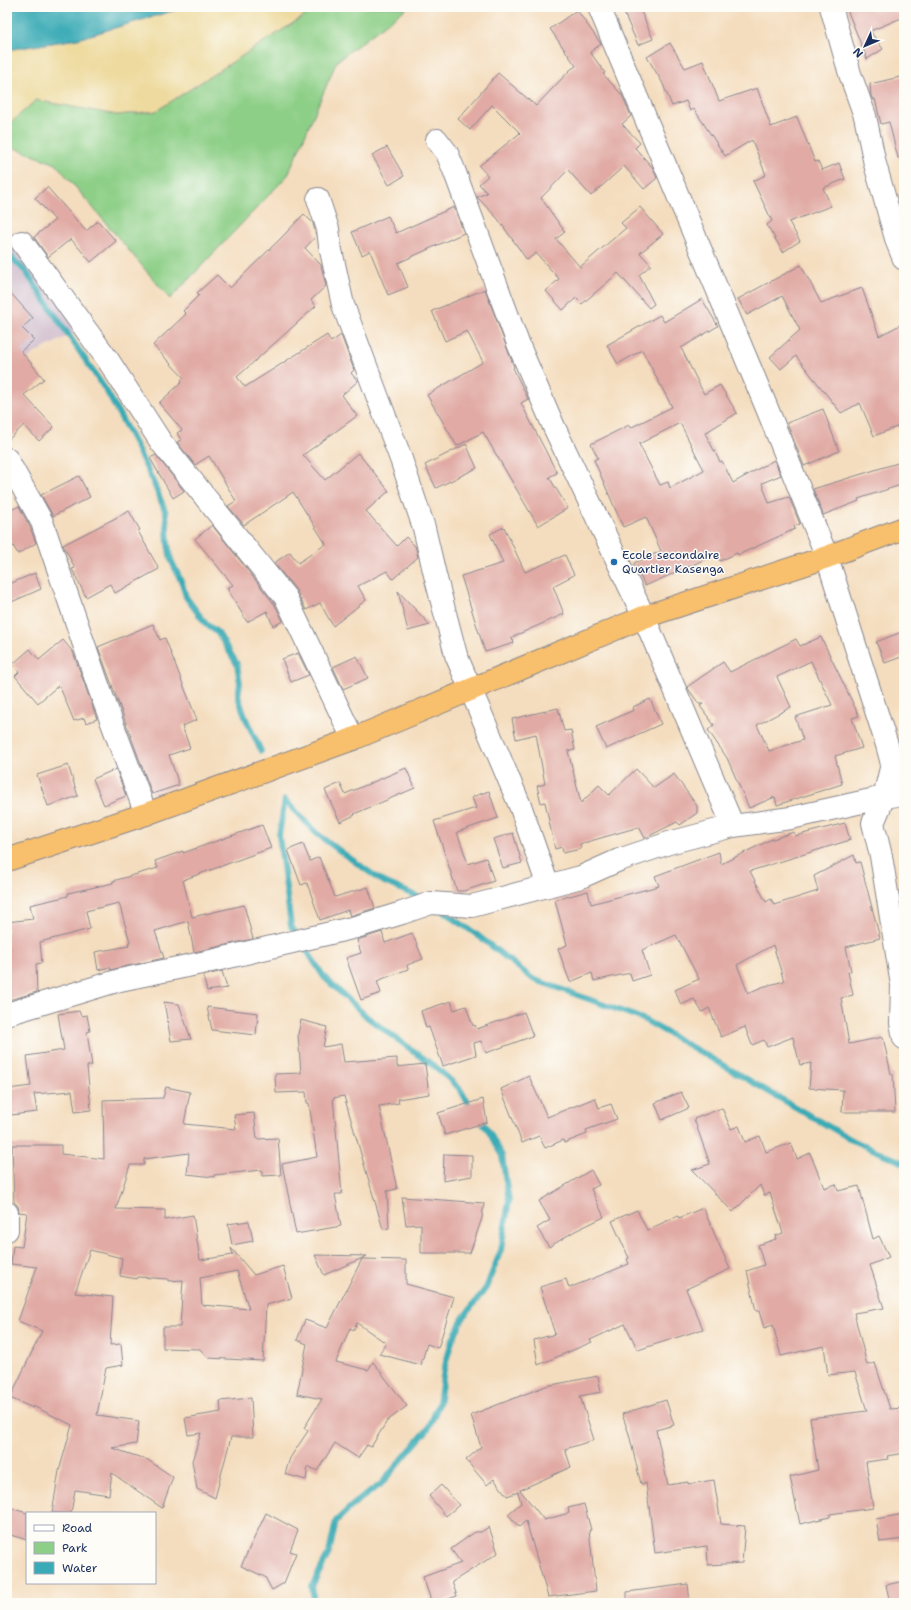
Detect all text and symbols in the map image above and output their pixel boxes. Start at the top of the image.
north arrow [845,26,885,66]
text: N [850,44,867,61]
place label: Ecole secondaire Quartier Kasenga [622,547,725,577]
marker: Ecole secondaire Quartier Kasenga [609,557,619,567]
legend [26,1512,156,1584]
text: Road [62,1520,93,1536]
text: Park [62,1540,88,1556]
text: Water [62,1560,98,1576]

